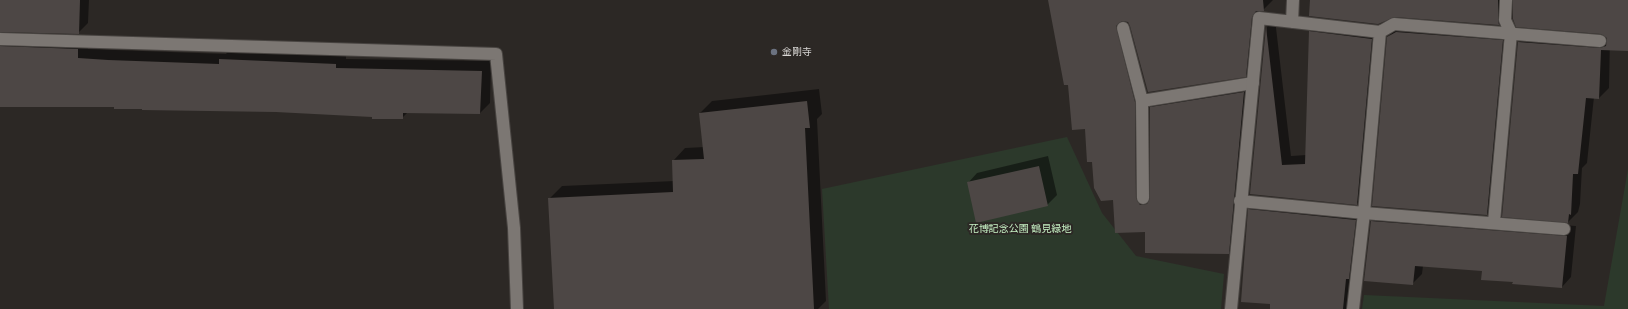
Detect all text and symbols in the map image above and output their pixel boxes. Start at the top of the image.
place label: 金剛寺 [782,46,812,58]
marker: 金剛寺 [769,47,779,57]
park label: 花博記念公園 鶴見緑地 [969,223,1071,235]

